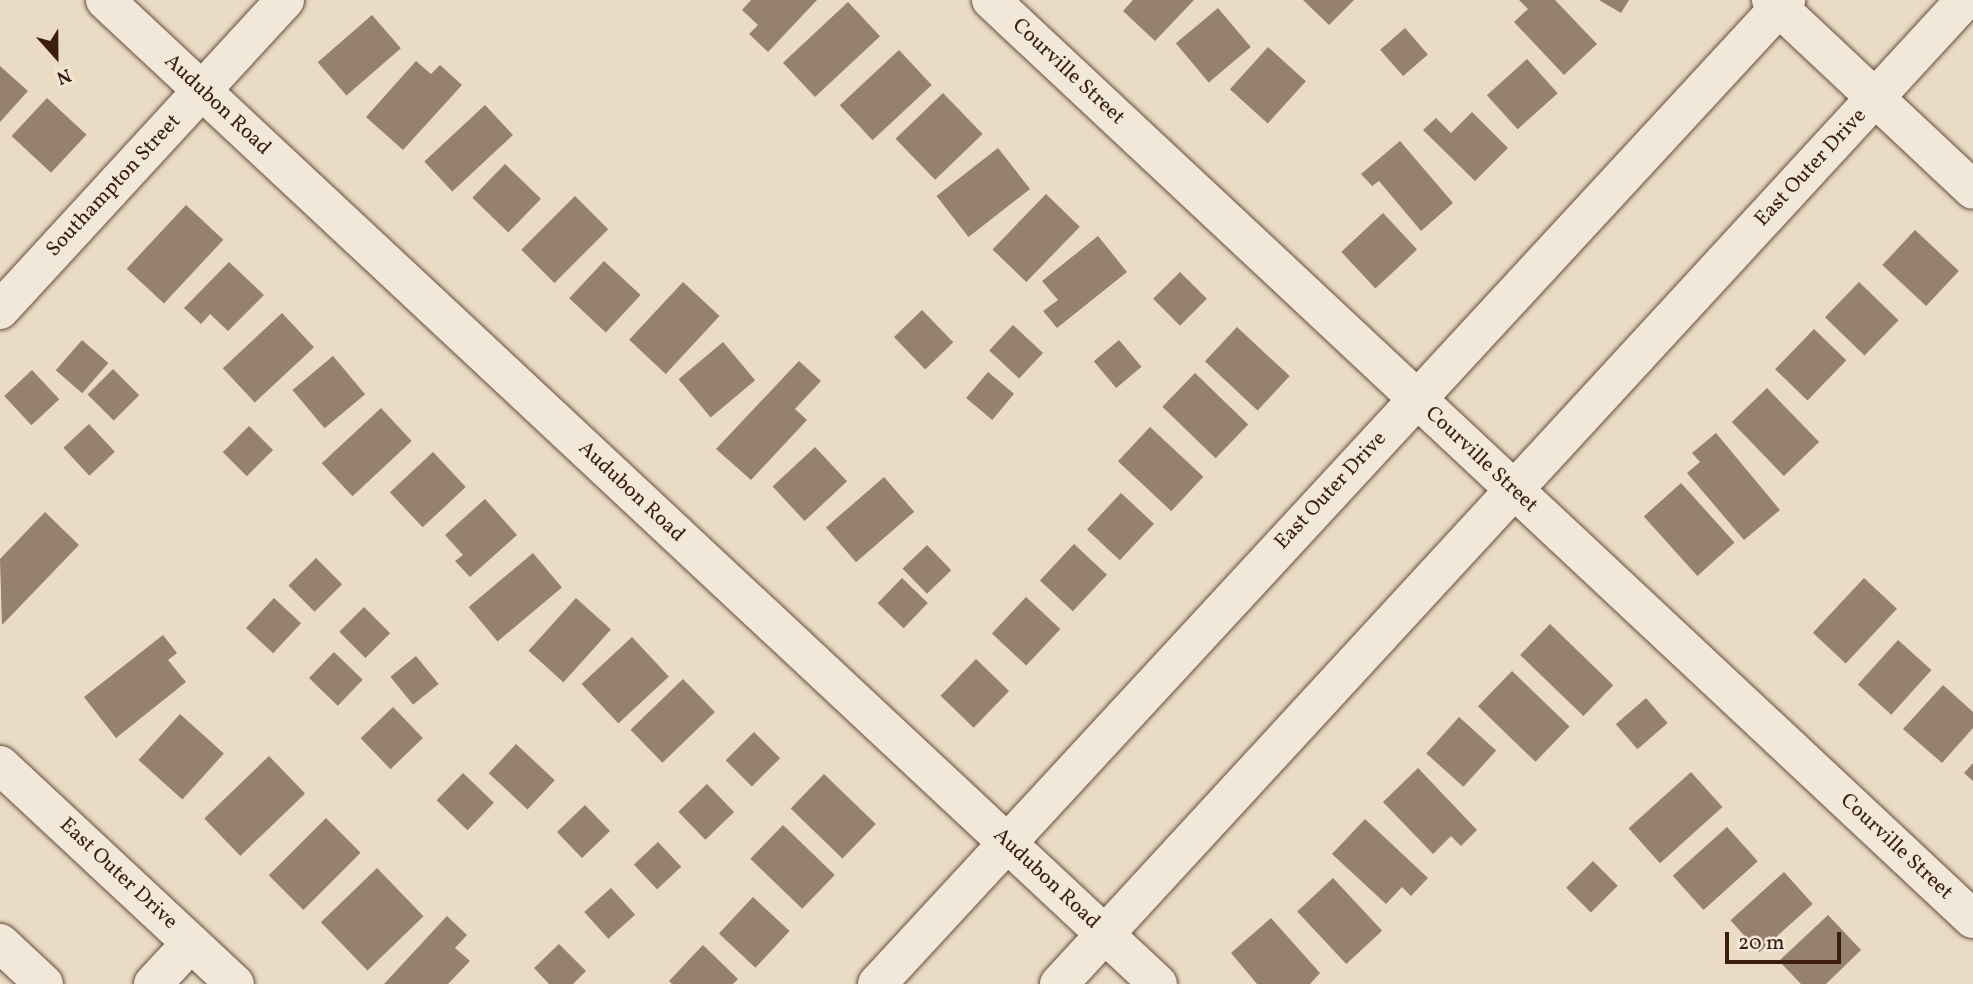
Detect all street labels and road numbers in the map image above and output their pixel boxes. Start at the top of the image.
street label: Courville Street [1006,13,1130,131]
street label: Audubon Road [158,49,276,161]
street label: East Outer Drive [1750,104,1872,232]
street label: Southampton Street [41,110,187,262]
street label: Courville Street [1419,401,1543,519]
street label: East Outer Drive [1270,427,1392,555]
street label: Audubon Road [572,436,690,548]
street label: Courville Street [1834,788,1958,906]
street label: East Outer Drive [54,813,182,935]
street label: Audubon Road [987,823,1105,935]

